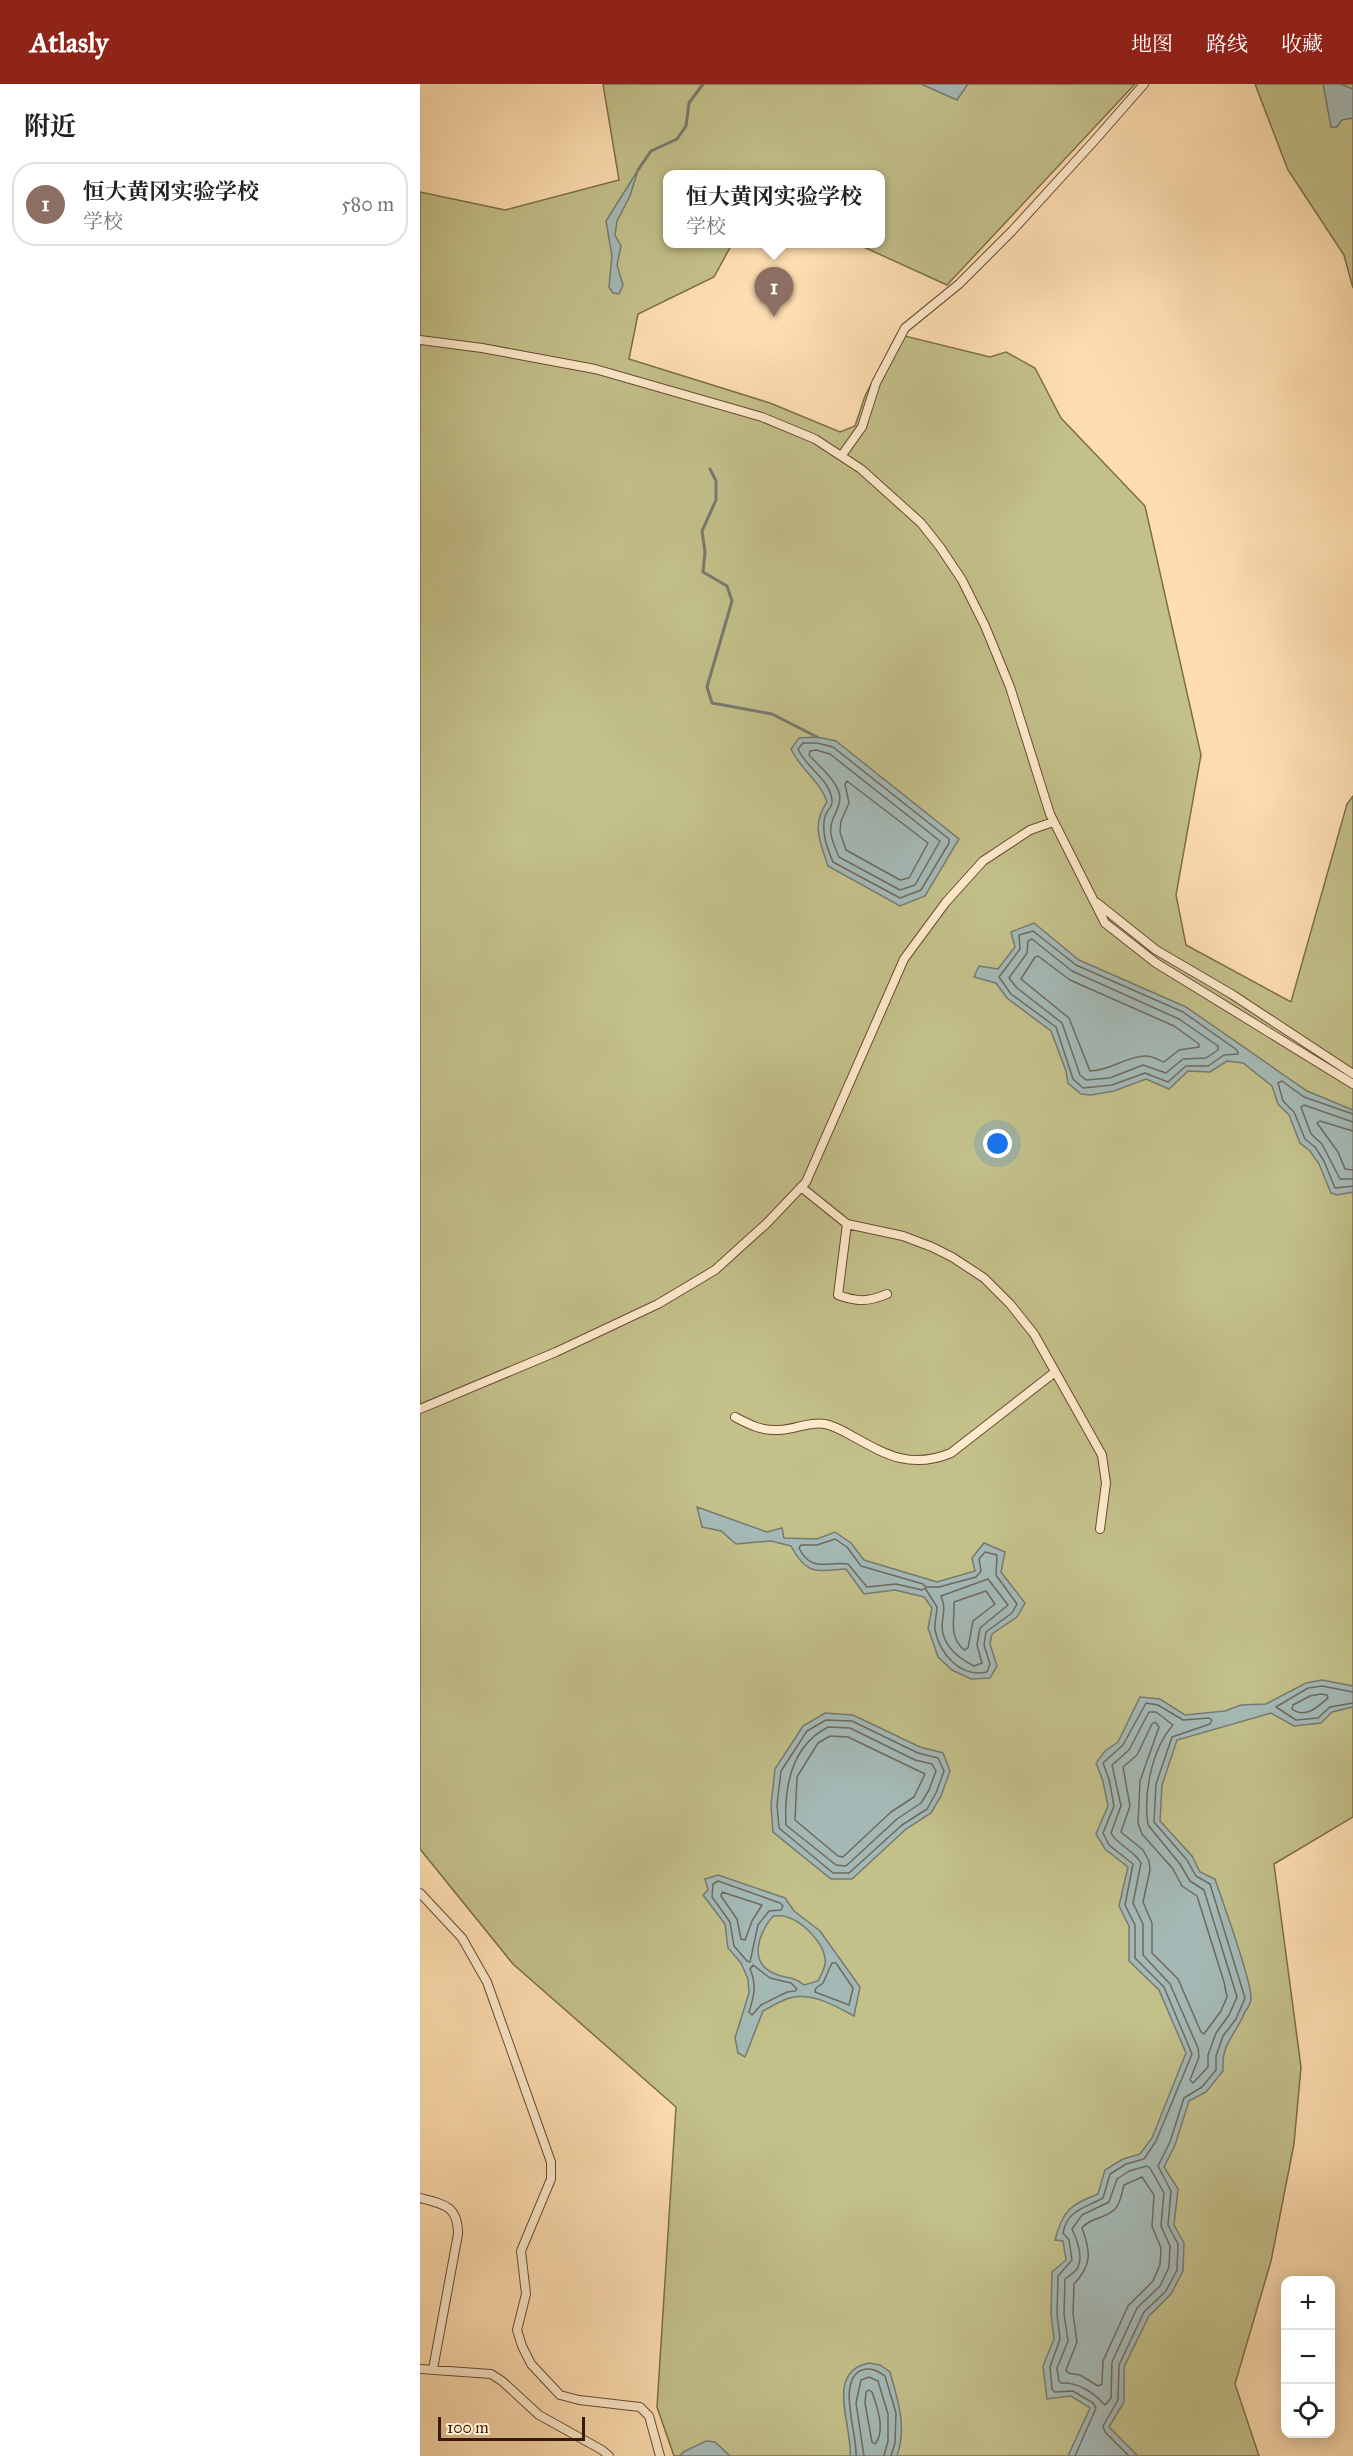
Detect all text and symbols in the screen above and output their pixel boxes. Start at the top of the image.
text: Atlasly [30,25,108,60]
text: 地图 [1131,31,1173,57]
text: 路线 [1206,31,1248,57]
text: 收藏 [1281,31,1323,57]
text: 附近 [24,110,76,142]
popup [663,170,885,248]
text: 恒大黄冈实验学校 [83,178,259,205]
text: 恒大黄冈实验学校 [686,183,862,210]
text: 1 [42,192,49,216]
text: 580 m [341,192,394,216]
text: 学校 [83,209,123,233]
text: 学校 [686,214,726,238]
pin: 1 [754,268,794,317]
your location [983,1129,1012,1158]
map controls [1281,2276,1335,2438]
button: + [1281,2276,1335,2330]
button: − [1281,2330,1335,2384]
button: locate [1281,2384,1335,2438]
scale bar [438,2414,585,2442]
text: 100 m [447,2418,489,2437]

